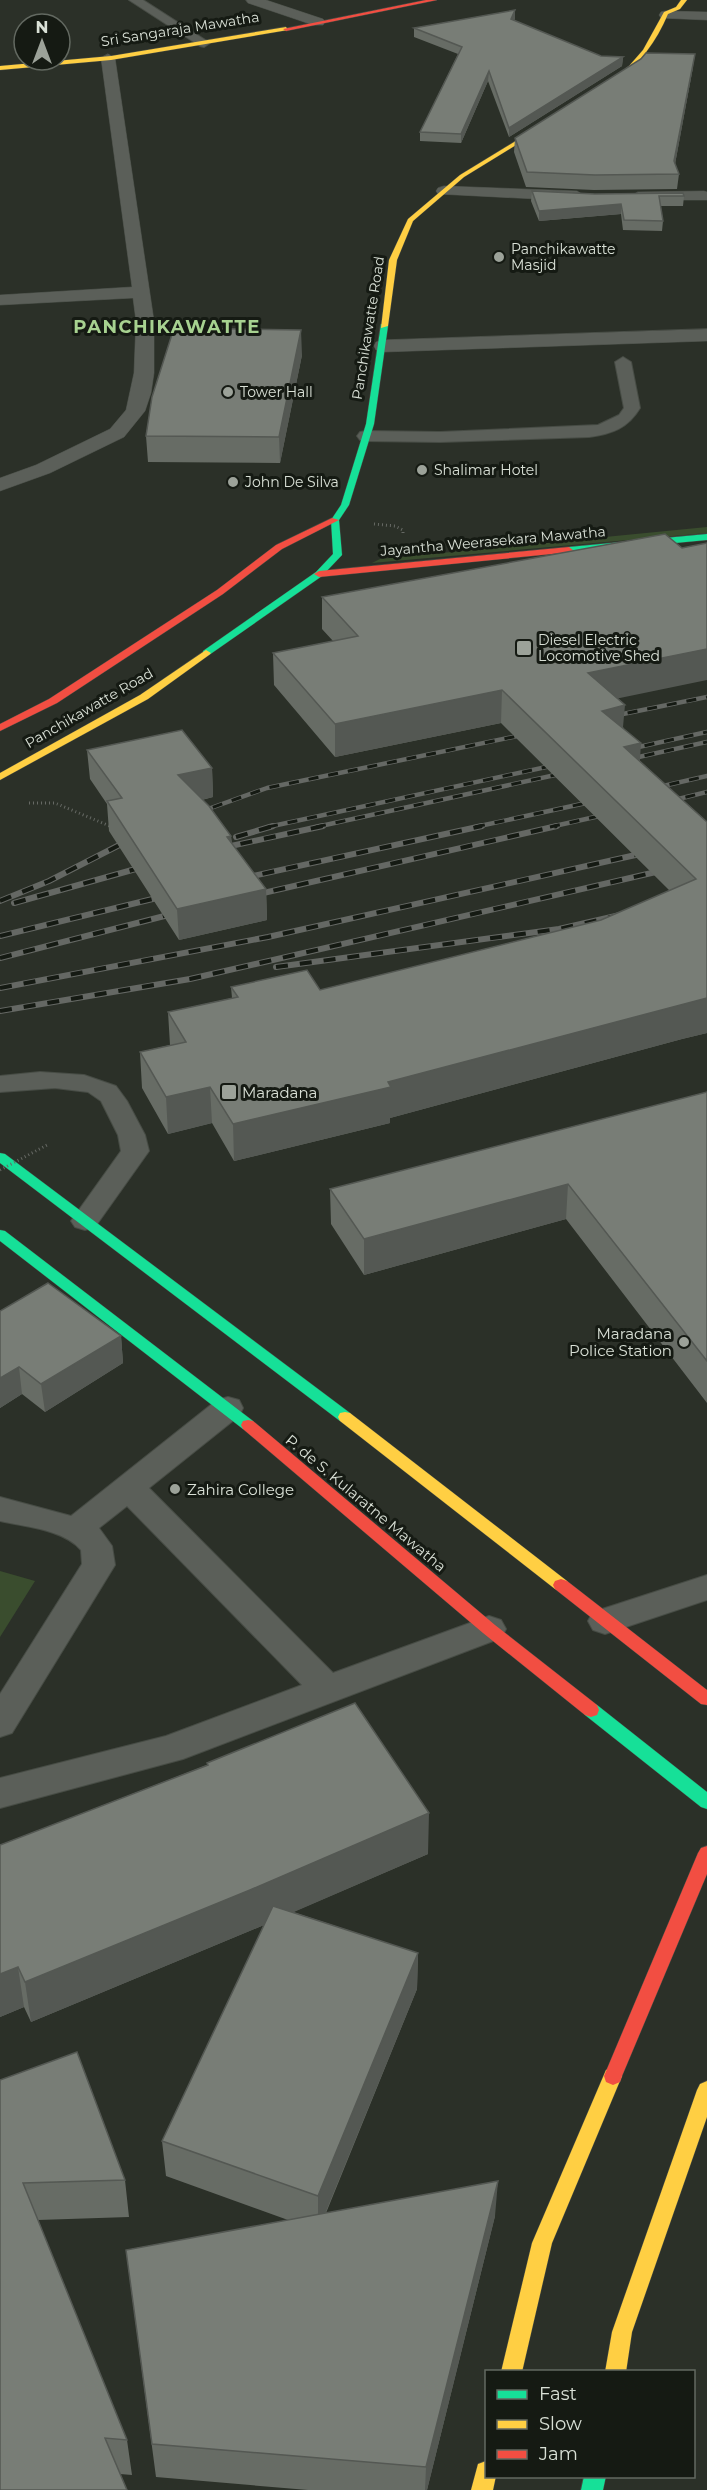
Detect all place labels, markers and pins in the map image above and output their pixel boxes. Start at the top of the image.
place label: Panchikawatte Masjid [511,240,616,274]
marker: Panchikawatte Masjid [492,250,506,264]
place label: Tower Hall [240,383,313,401]
marker: Tower Hall [221,385,235,399]
place label: Shalimar Hotel [434,461,538,479]
marker: Shalimar Hotel [415,463,429,477]
place label: John De Silva [244,473,339,491]
marker: John De Silva [226,475,240,489]
place label: Diesel Electric Locomotive Shed [538,631,660,665]
marker: Diesel Electric Locomotive Shed [515,639,533,657]
marker: Maradana [220,1083,238,1101]
place label: Maradana [242,1083,317,1102]
place label: Maradana Police Station [569,1324,672,1360]
marker: Maradana Police Station [677,1335,691,1349]
place label: Zahira College [187,1480,294,1499]
marker: Zahira College [168,1482,182,1496]

